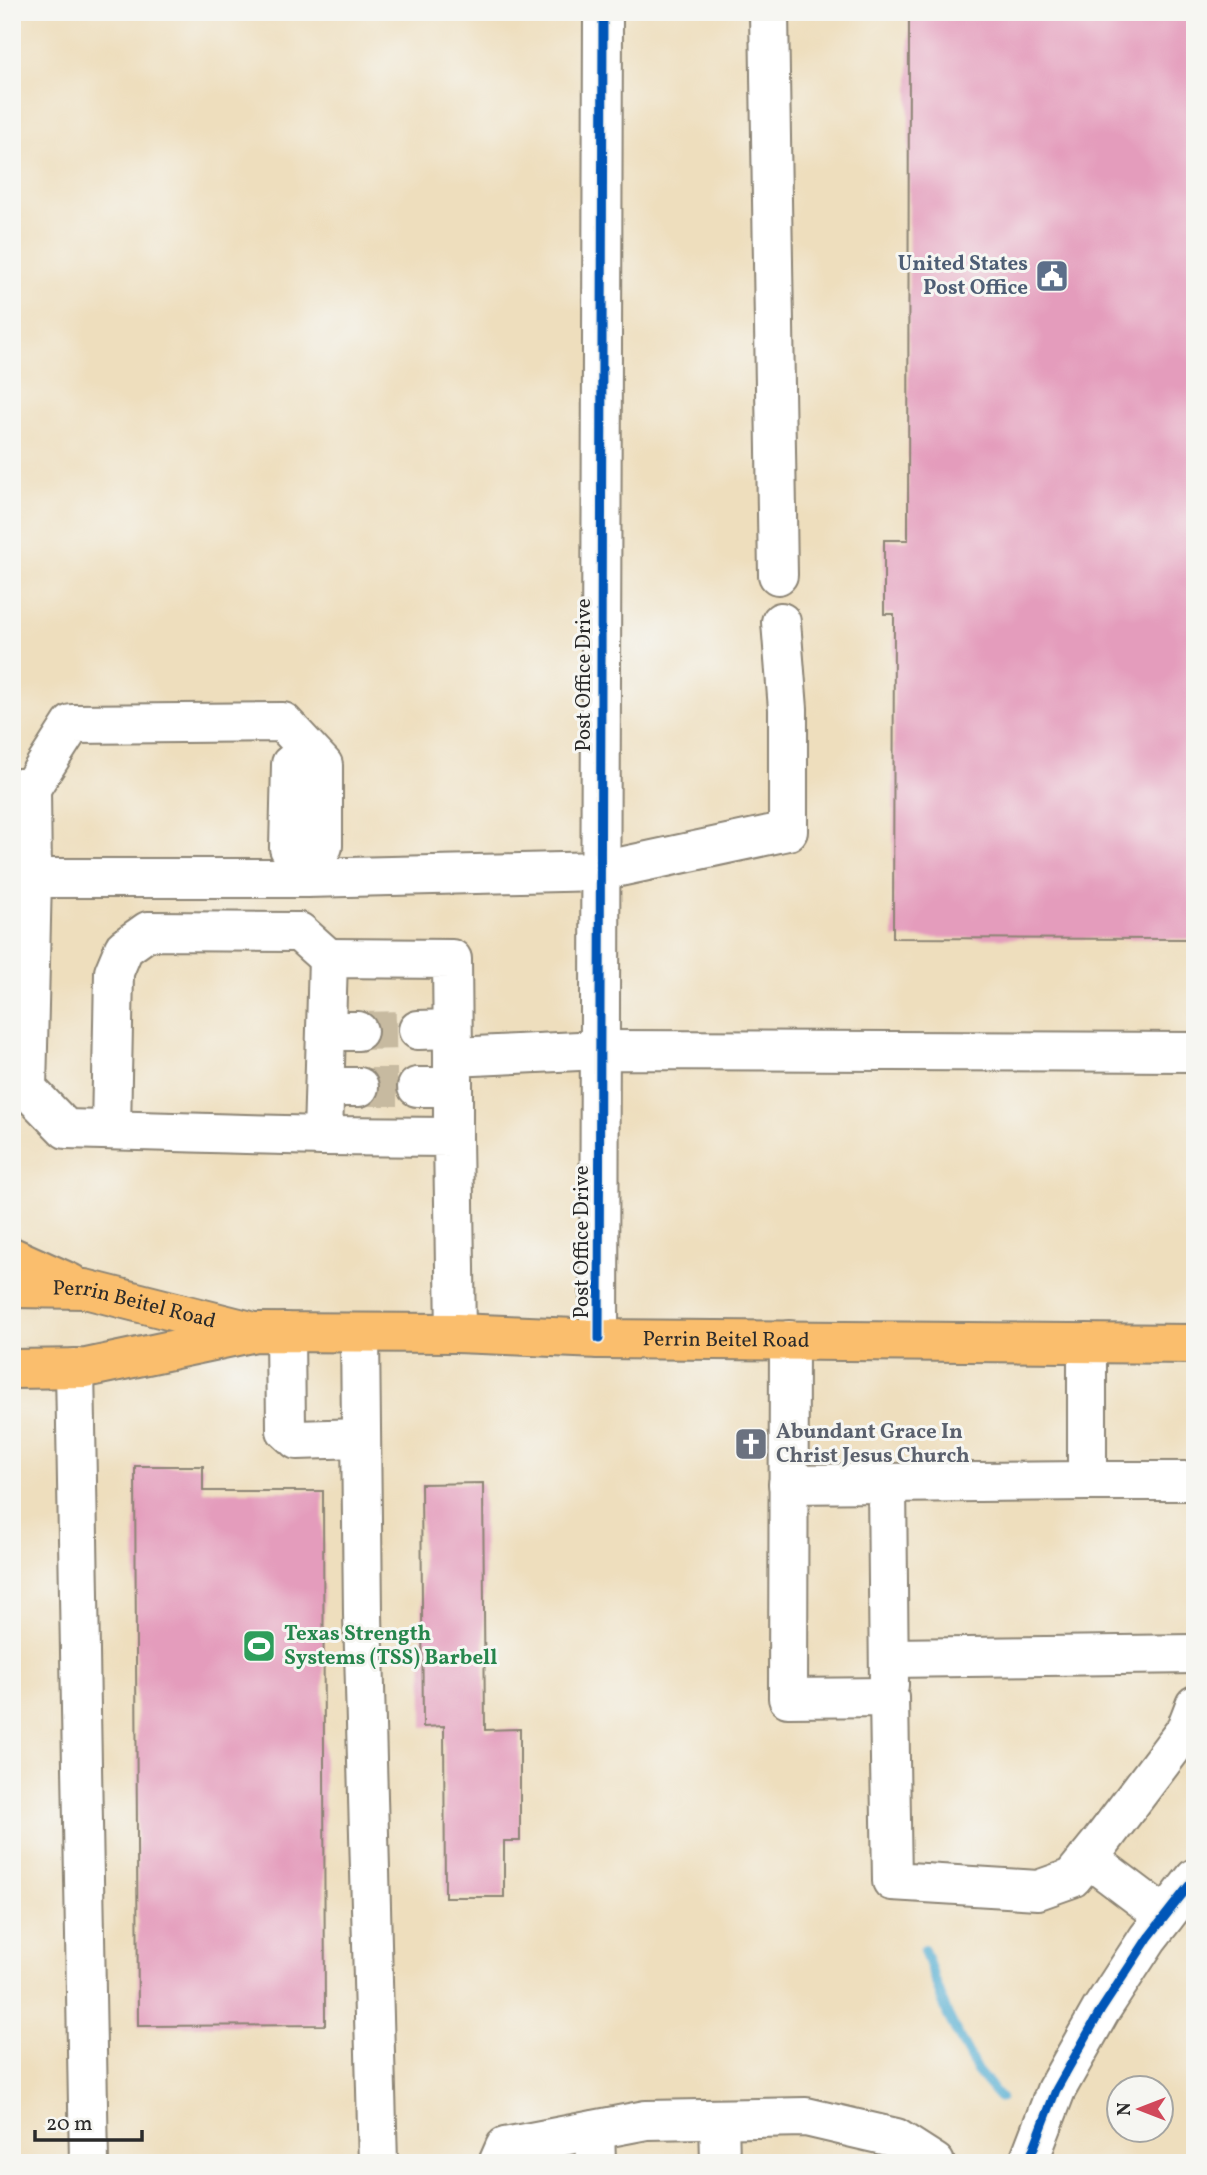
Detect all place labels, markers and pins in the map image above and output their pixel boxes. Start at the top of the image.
place label: United States Post Office [898,250,1028,303]
public building icon: United States Post Office [1033,257,1071,295]
place label: Abundant Grace In Christ Jesus Church [776,1418,970,1471]
church icon: Abundant Grace In Christ Jesus Church [732,1425,770,1463]
place label: Texas Strength Systems (TSS) Barbell [284,1620,497,1673]
sports icon: Texas Strength Systems (TSS) Barbell [240,1627,278,1665]

